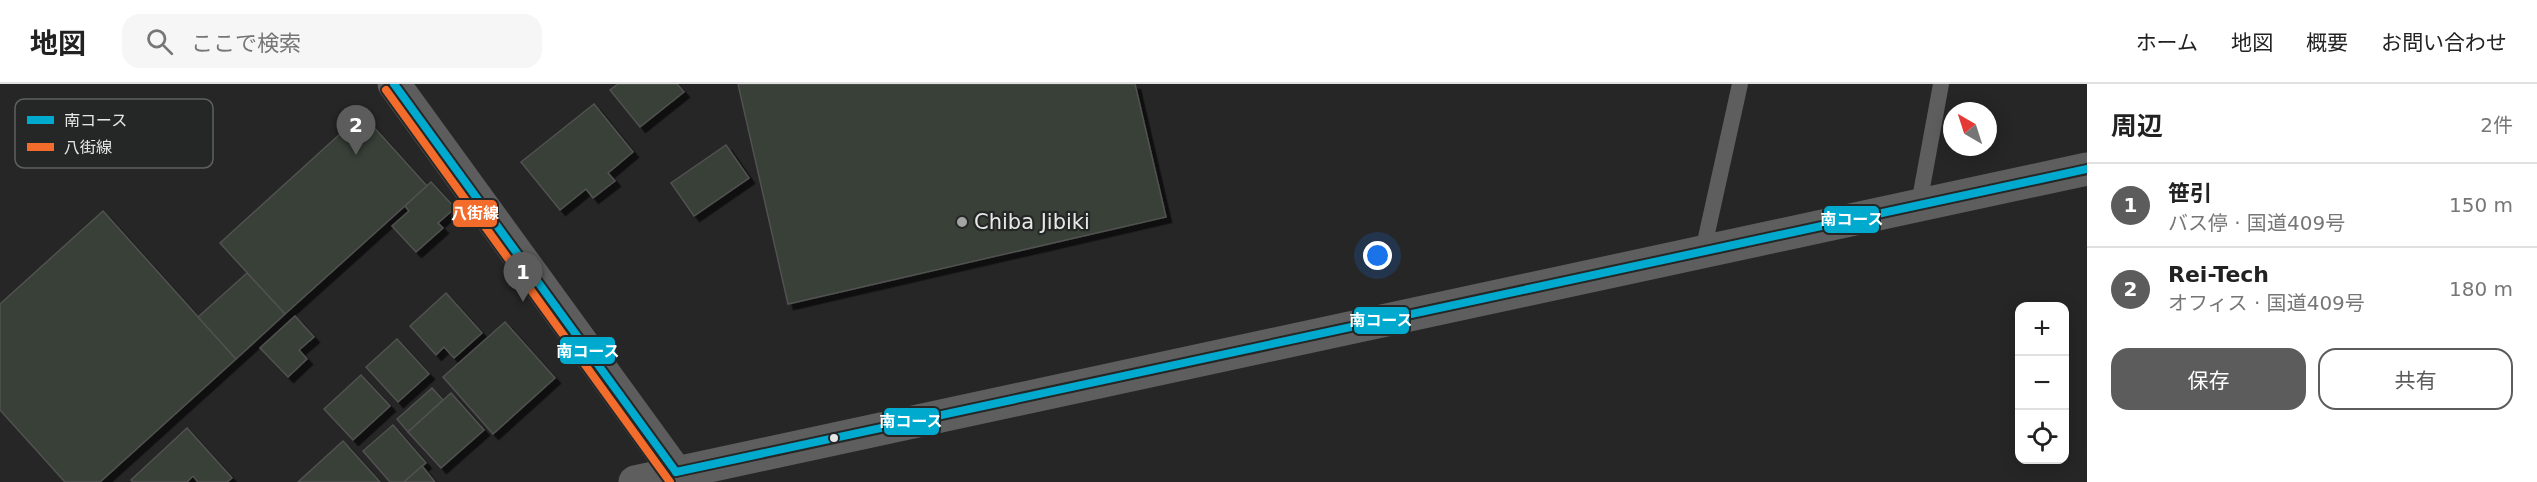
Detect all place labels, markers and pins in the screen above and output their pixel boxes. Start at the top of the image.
pin: 2 [336,106,376,155]
place label: Chiba Jibiki [974,210,1090,234]
marker: Chiba Jibiki [955,215,969,229]
pin: 1 [504,252,542,302]
unlabelled marker [828,432,840,444]

